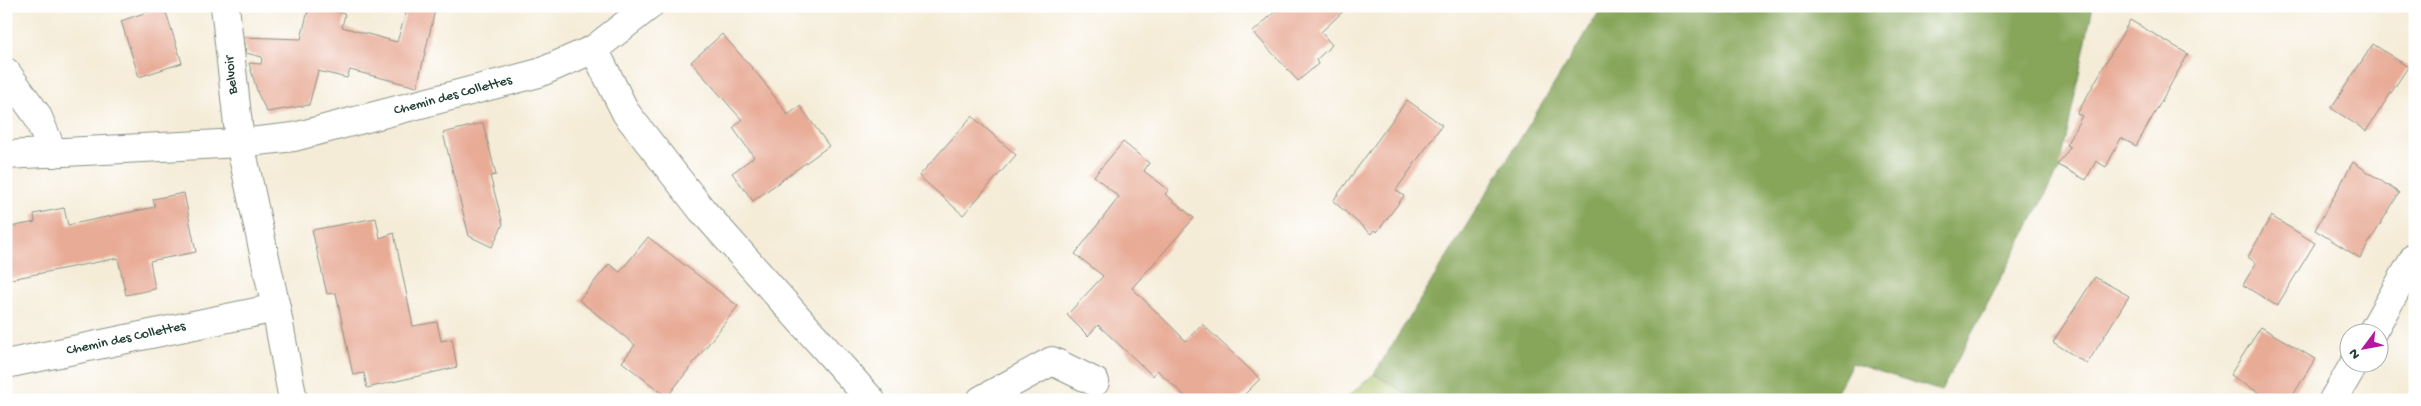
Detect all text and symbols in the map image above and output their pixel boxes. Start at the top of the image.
street label: Belvoir [221,54,243,96]
street label: Chemin des Collettes [392,72,515,120]
street label: Chemin des Collettes [65,318,188,360]
north arrow [2338,324,2388,374]
text: N [2345,345,2365,362]

